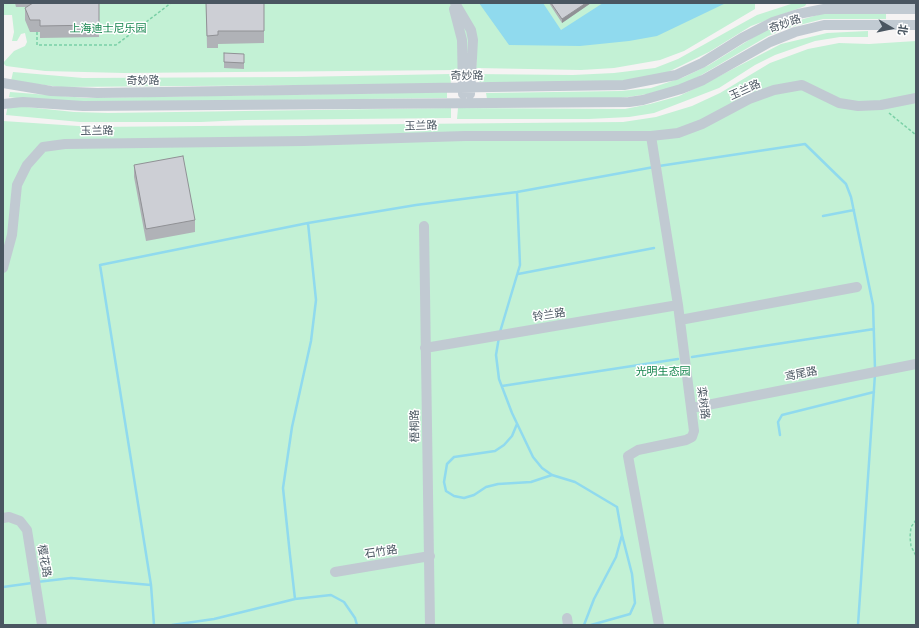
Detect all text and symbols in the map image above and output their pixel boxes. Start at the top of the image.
north arrow [871,8,911,48]
street label: 奇妙路 [767,12,803,36]
park label: 上海迪士尼乐园 [70,22,146,36]
text: 北 [895,23,911,36]
street label: 奇妙路 [450,69,484,83]
street label: 奇妙路 [127,74,159,88]
street label: 玉兰路 [727,77,763,103]
street label: 玉兰路 [404,119,438,133]
street label: 玉兰路 [80,124,114,138]
street label: 铃兰路 [532,306,566,324]
street label: 鸢尾路 [784,364,818,384]
park label: 光明生态园 [636,365,690,379]
street label: 栾树路 [694,386,712,420]
street label: 梧桐路 [408,409,422,443]
street label: 石竹路 [364,543,398,561]
street label: 樱花路 [35,544,53,578]

